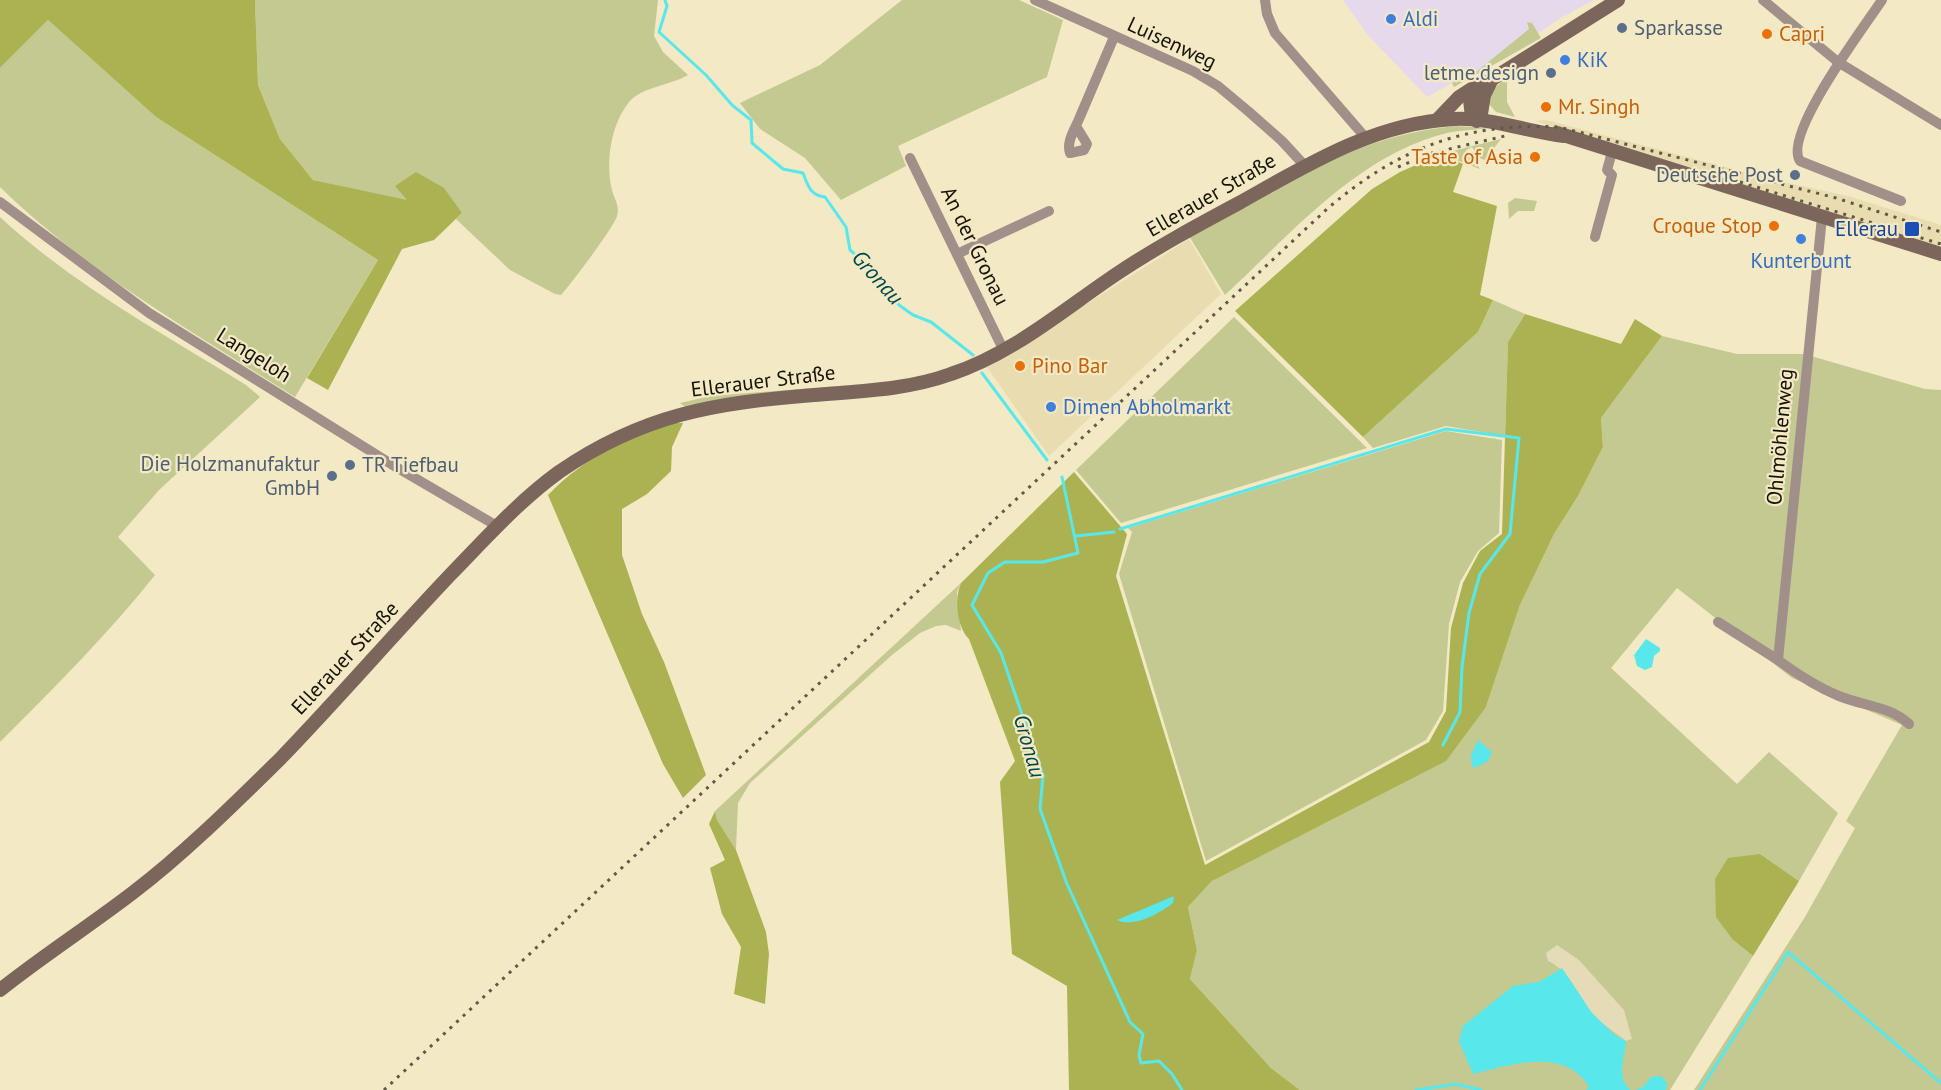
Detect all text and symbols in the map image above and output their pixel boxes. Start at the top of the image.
place label: Aldi [1403,5,1438,32]
street label: Luisenweg [1123,10,1221,75]
marker: Aldi [1384,12,1398,26]
place label: Sparkasse [1634,14,1723,41]
place label: Capri [1779,20,1825,47]
marker: Sparkasse [1615,21,1629,35]
marker: Capri [1760,27,1774,41]
place label: KiK [1577,46,1608,73]
marker: KiK [1558,53,1572,67]
place label: letme.design [1424,59,1539,86]
marker: letme.design [1544,66,1558,80]
place label: Mr. Singh [1558,93,1640,120]
marker: Mr. Singh [1539,100,1553,114]
place label: Taste of Asia [1411,143,1523,170]
street label: Ellerauer Straße [1141,147,1280,243]
marker: Taste of Asia [1528,150,1542,164]
place label: Deutsche Post [1656,161,1783,188]
marker: Deutsche Post [1788,168,1802,182]
street label: An der Gronau [935,182,1016,309]
place label: Croque Stop [1652,212,1762,239]
place label: Ellerau [1835,215,1898,242]
marker: Croque Stop [1767,219,1781,233]
marker: Ellerau [1903,220,1921,238]
marker: Kunterbunt [1794,232,1808,246]
water label: Gronau [846,244,910,310]
place label: Kunterbunt [1751,247,1852,274]
street label: Langeloh [212,321,297,388]
place label: Pino Bar [1032,352,1108,379]
street label: Ellerauer Straße [689,358,837,403]
marker: Pino Bar [1013,359,1027,373]
street label: Ohlmöhlenweg [1760,368,1799,506]
place label: Dimen Abholmarkt [1063,393,1231,420]
marker: Dimen Abholmarkt [1044,400,1058,414]
place label: Die Holzmanufaktur GmbH [140,450,320,501]
place label: TR Tiefbau [362,451,459,478]
marker: TR Tiefbau [343,458,357,472]
marker: Die Holzmanufaktur GmbH [325,469,339,483]
street label: Ellerauer Straße [285,595,404,720]
water label: Gronau [1008,711,1052,781]

